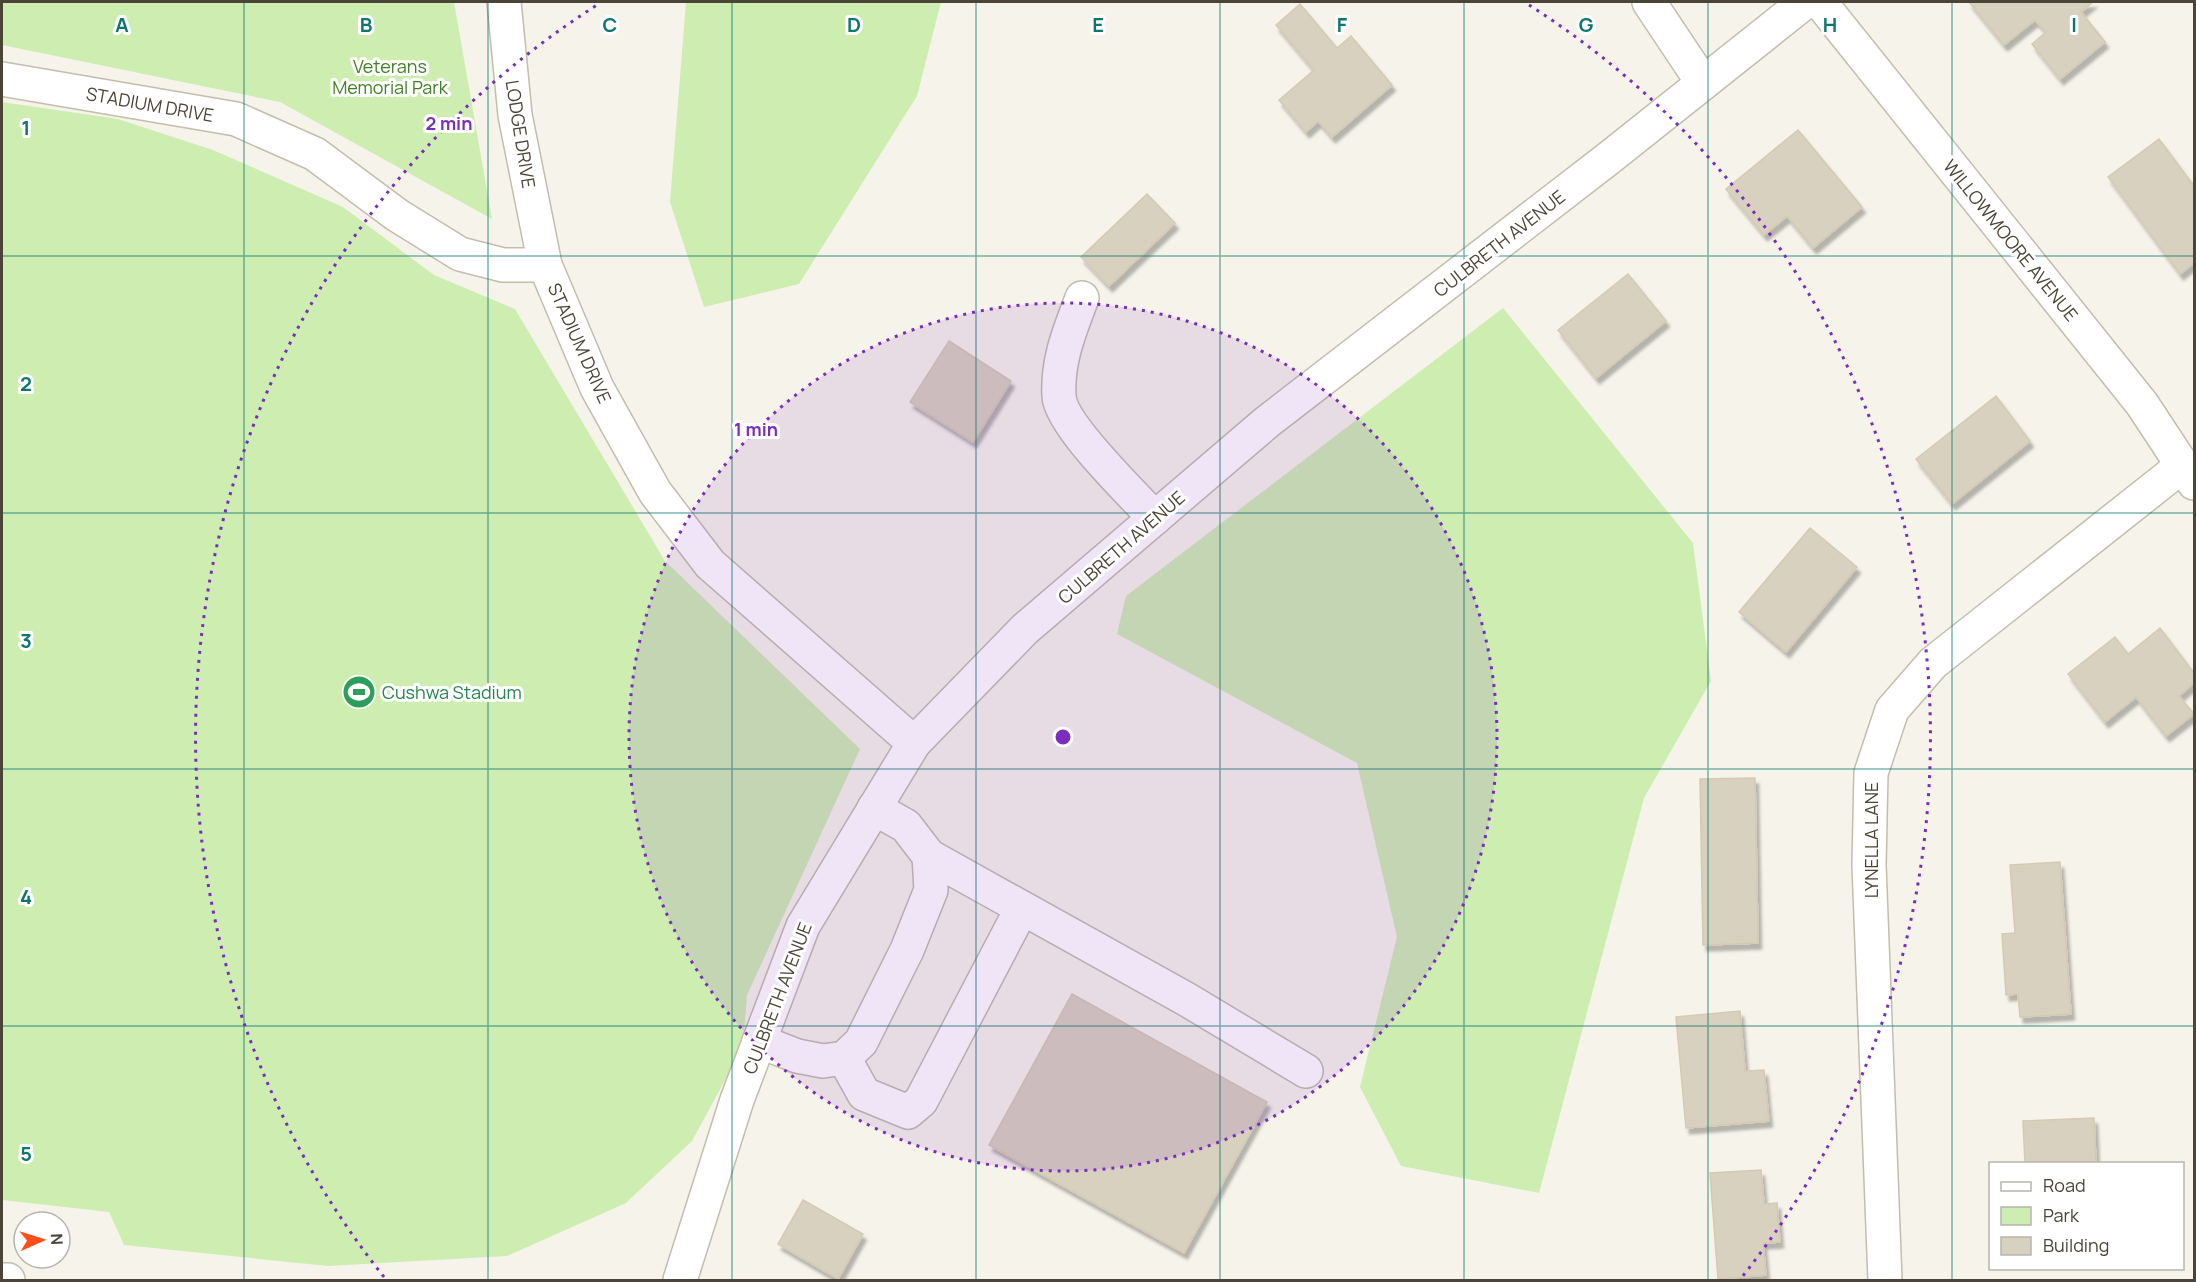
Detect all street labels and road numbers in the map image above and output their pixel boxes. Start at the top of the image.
street label: LODGE DRIVE [501,78,541,190]
street label: STADIUM DRIVE [84,81,216,127]
street label: WILLOWMOORE AVENUE [1938,154,2084,326]
street label: CULBRETH AVENUE [1428,184,1570,302]
street label: STADIUM DRIVE [543,279,617,407]
street label: CULBRETH AVENUE [1053,485,1189,609]
street label: LYNELLA LANE [1859,782,1883,898]
street label: CULBRETH AVENUE [737,919,817,1077]

